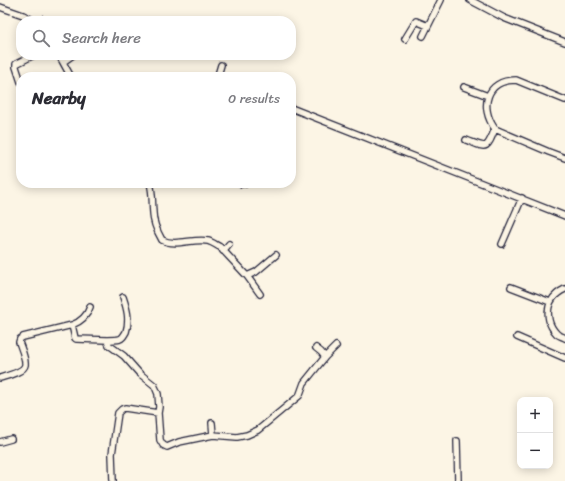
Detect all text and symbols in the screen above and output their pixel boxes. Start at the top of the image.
search box [16,16,296,60]
text: Search here [62,25,141,51]
icon: search [30,27,52,49]
text: Nearby [32,83,86,113]
text: 0 results [228,87,280,110]
map controls [517,397,553,469]
button: + [517,397,553,433]
button: − [517,433,553,469]

